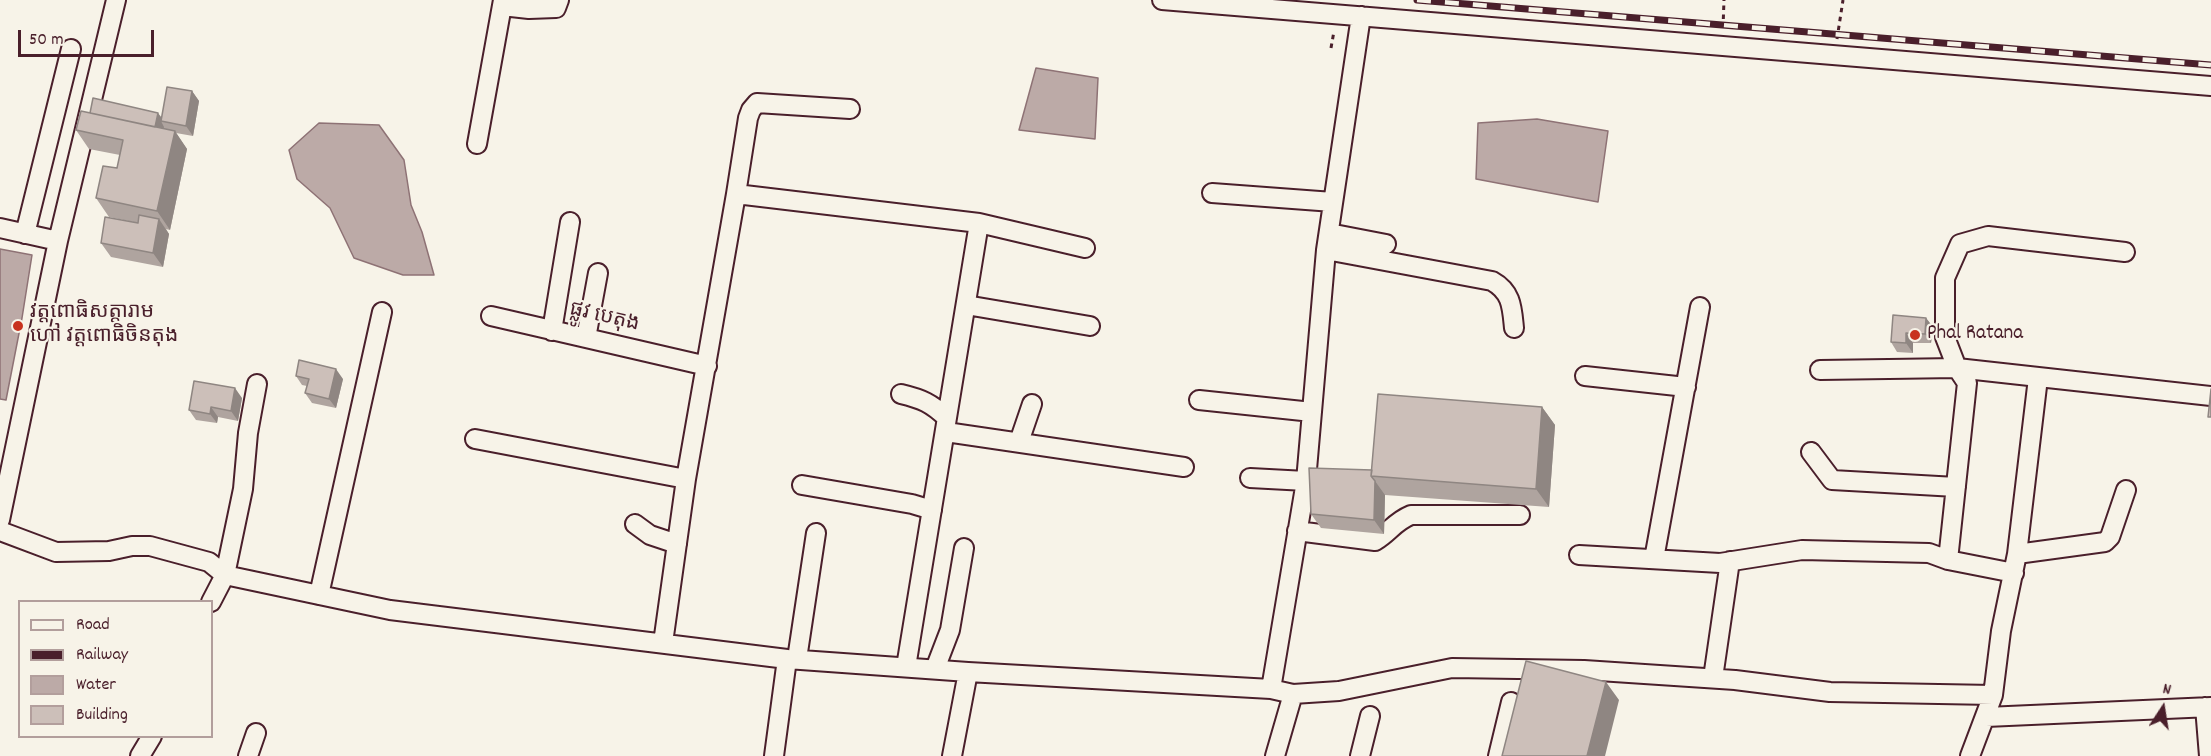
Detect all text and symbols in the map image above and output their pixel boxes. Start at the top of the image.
scale bar [21,18,158,56]
text: 50 m [29,28,64,53]
street label: ផ្លូវ បេតុង [567,299,641,339]
place label: វត្តពោធិសត្តារាម ហៅ វត្តពោធិចិនតុង [30,301,178,351]
marker: វត្តពោធិសត្តារាម ហៅ វត្តពោធិចិនតុង [11,319,25,333]
place label: Phal Ratana [1927,322,2023,348]
marker: Phal Ratana [1908,328,1922,342]
legend [18,600,213,738]
text: Road [76,613,110,638]
text: Railway [76,643,128,668]
text: Water [76,673,116,698]
north arrow [2133,678,2193,738]
text: N [2161,678,2173,702]
text: Building [76,703,128,728]

